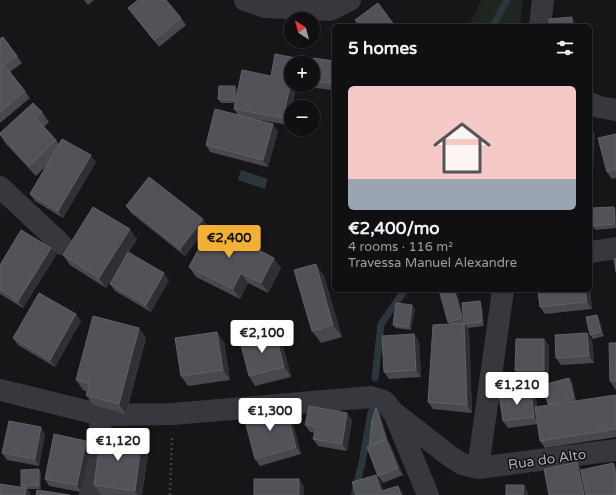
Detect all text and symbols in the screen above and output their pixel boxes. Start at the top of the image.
north arrow [284,12,320,48]
map controls [284,12,320,136]
icon: filters [554,37,576,59]
text: 5 homes [348,38,417,59]
button: + [284,56,320,92]
button: − [284,100,320,136]
icon: home [426,112,498,184]
text: €2,400/mo [348,218,440,239]
pin: €2,400 [196,225,262,259]
text: €2,400 [207,230,251,246]
text: 4 rooms · 116 m² [348,239,453,255]
text: Travessa Manuel Alexandre [348,255,517,271]
pin: €2,100 [229,320,295,354]
text: €2,100 [240,325,284,341]
pin: €1,210 [484,372,550,406]
text: €1,210 [495,377,539,393]
pin: €1,300 [237,398,303,432]
text: €1,300 [248,403,292,419]
pin: €1,120 [85,428,151,462]
text: €1,120 [96,433,140,449]
street label: Rua do Alto [507,446,587,473]

